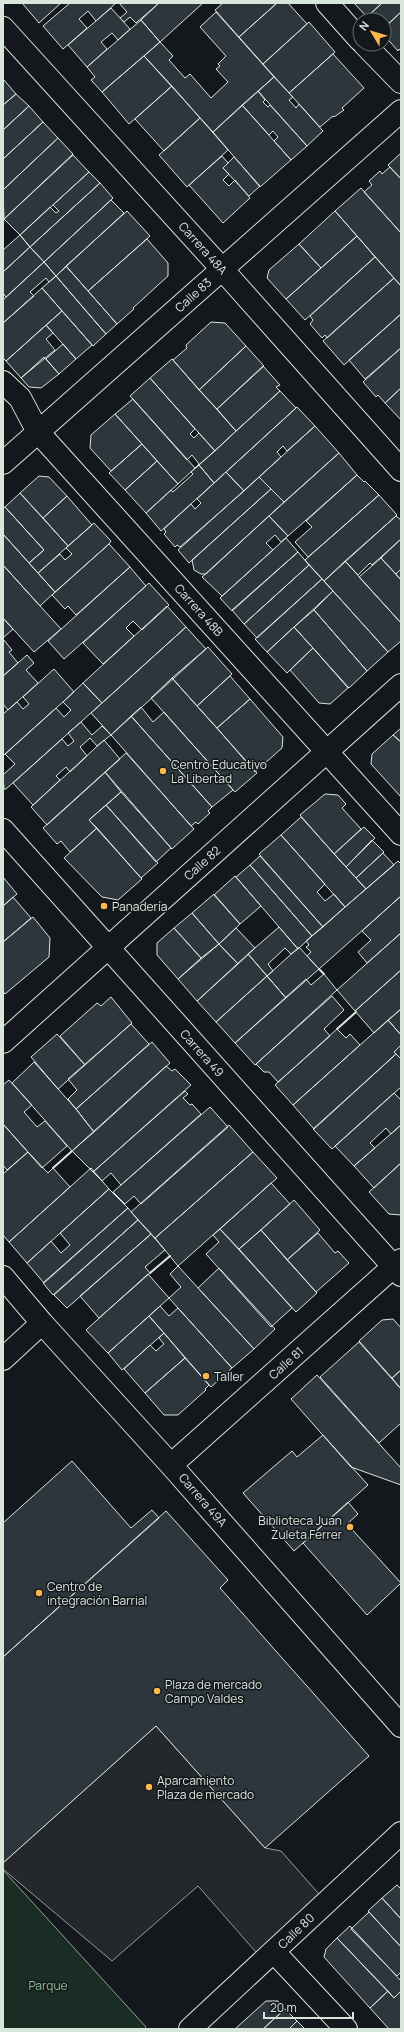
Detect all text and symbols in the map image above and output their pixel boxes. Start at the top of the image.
north arrow [352,12,392,52]
text: N [355,18,372,33]
street label: Carrera 48A [175,218,232,278]
street label: Calle 83 [171,274,215,316]
street label: Carrera 48B [171,580,227,640]
place label: Centro Educativo La Libertad [171,756,267,787]
marker: Centro Educativo La Libertad [158,766,168,776]
street label: Calle 82 [180,842,224,884]
place label: Panadería [112,898,167,915]
marker: Panadería [99,901,109,911]
street label: Carrera 49 [176,1026,228,1080]
street label: Calle 81 [265,1343,307,1383]
place label: Taller [214,1368,245,1385]
marker: Taller [201,1371,211,1381]
street label: Carrera 49A [175,1470,231,1531]
place label: Biblioteca Juan Zuleta Ferrer [258,1512,343,1543]
marker: Biblioteca Juan Zuleta Ferrer [345,1522,355,1532]
place label: Centro de integración Barrial [47,1578,147,1609]
marker: Centro de integración Barrial [34,1588,44,1598]
place label: Plaza de mercado Campo Valdes [165,1676,262,1707]
marker: Plaza de mercado Campo Valdes [152,1686,162,1696]
place label: Aparcamiento Plaza de mercado [157,1772,254,1803]
marker: Aparcamiento Plaza de mercado [144,1782,154,1792]
street label: Calle 80 [274,1909,318,1953]
park label: Parque [28,1977,68,1994]
scale bar [264,1994,353,2020]
text: 20 m [270,1999,297,2016]

